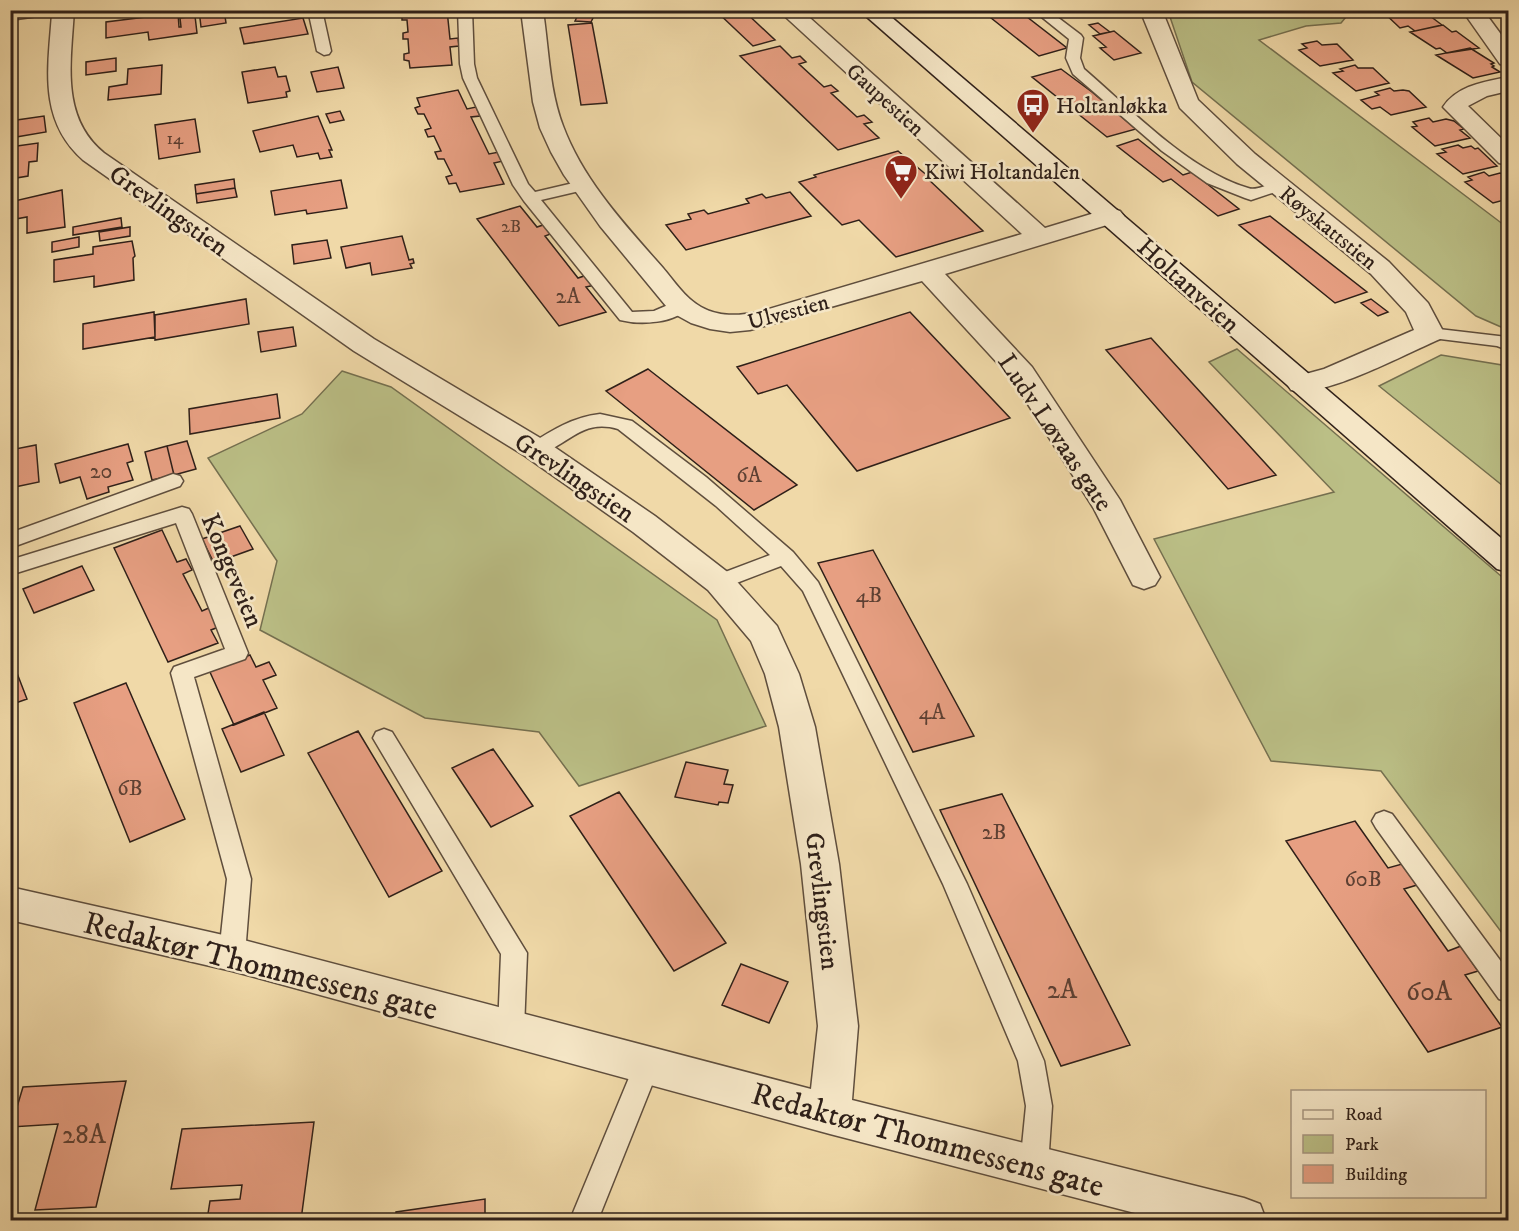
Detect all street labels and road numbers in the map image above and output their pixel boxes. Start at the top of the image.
street label: Gaupestien [840,58,930,143]
street label: Grevlingstien [102,158,235,265]
street label: Røyskattstien [1274,181,1383,276]
street label: Holtanveien [1129,231,1247,341]
street label: Ulvestien [745,289,832,336]
street label: Ludv Løvaas gate [990,348,1120,518]
street label: Grevlingstien [508,426,641,531]
street label: Kongeveien [193,509,271,633]
street label: Grevlingstien [797,830,846,972]
street label: Redaktør Thommessens gate [79,904,442,1030]
street label: Redaktør Thommessens gate [747,1075,1108,1207]

